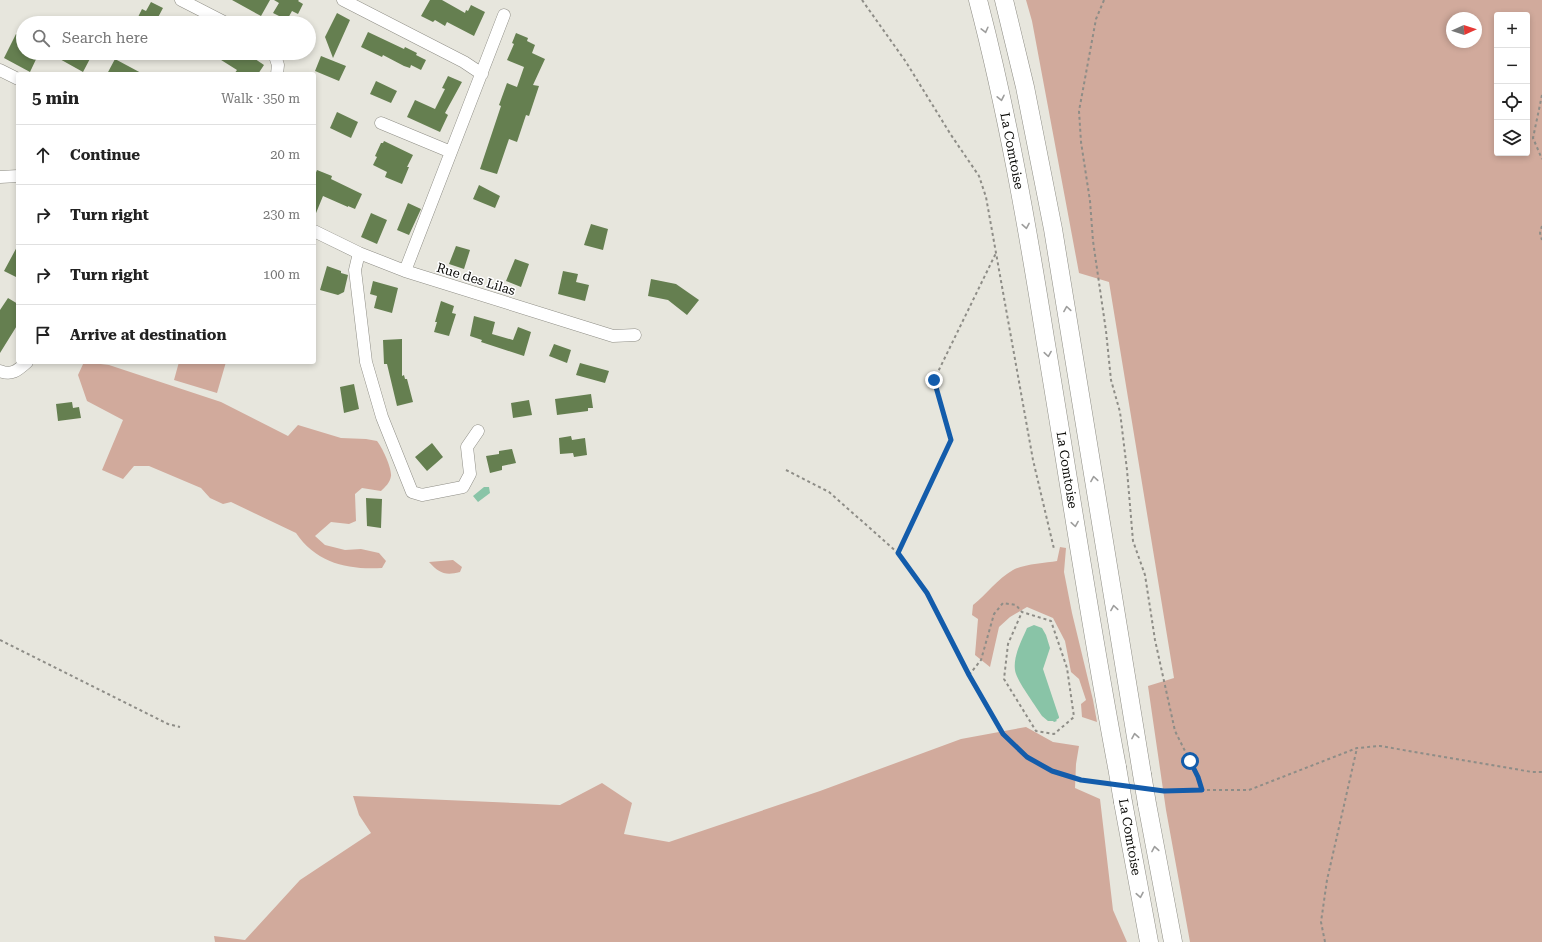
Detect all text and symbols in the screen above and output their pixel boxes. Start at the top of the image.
north arrow [1446,12,1482,48]
map controls [1494,12,1530,156]
button: + [1494,12,1530,48]
search box [16,16,316,60]
icon: search [30,27,52,49]
one-way arrow [981,27,989,33]
text: Search here [62,29,148,47]
button: − [1494,48,1530,84]
button: locate [1494,84,1530,120]
text: 5 min [32,88,79,108]
text: Walk · 350 m [221,91,300,106]
one-way arrow [997,95,1005,101]
street label: La Comtoise [997,111,1027,191]
button: layers [1494,120,1530,156]
icon: ahead [32,144,54,166]
text: Continue [70,146,140,164]
text: 20 m [270,147,300,162]
icon: right [32,204,54,226]
text: Turn right [70,206,149,224]
text: 230 m [263,207,300,222]
one-way arrow [1022,223,1030,229]
street label: Rue des Lilas [435,260,517,298]
icon: right [32,264,54,286]
text: Turn right [70,266,149,284]
text: 100 m [263,267,300,282]
one-way arrow [1063,306,1072,313]
icon: arrive [32,324,54,346]
text: Arrive at destination [70,326,226,344]
one-way arrow [1043,351,1052,357]
route end [925,371,943,389]
street label: La Comtoise [1053,430,1081,510]
one-way arrow [1090,476,1099,482]
one-way arrow [1071,521,1079,527]
one-way arrow [1110,605,1119,611]
one-way arrow [1131,733,1140,739]
route start [1181,752,1199,770]
street label: La Comtoise [1116,797,1144,877]
one-way arrow [1151,846,1159,852]
one-way arrow [1136,892,1144,898]

